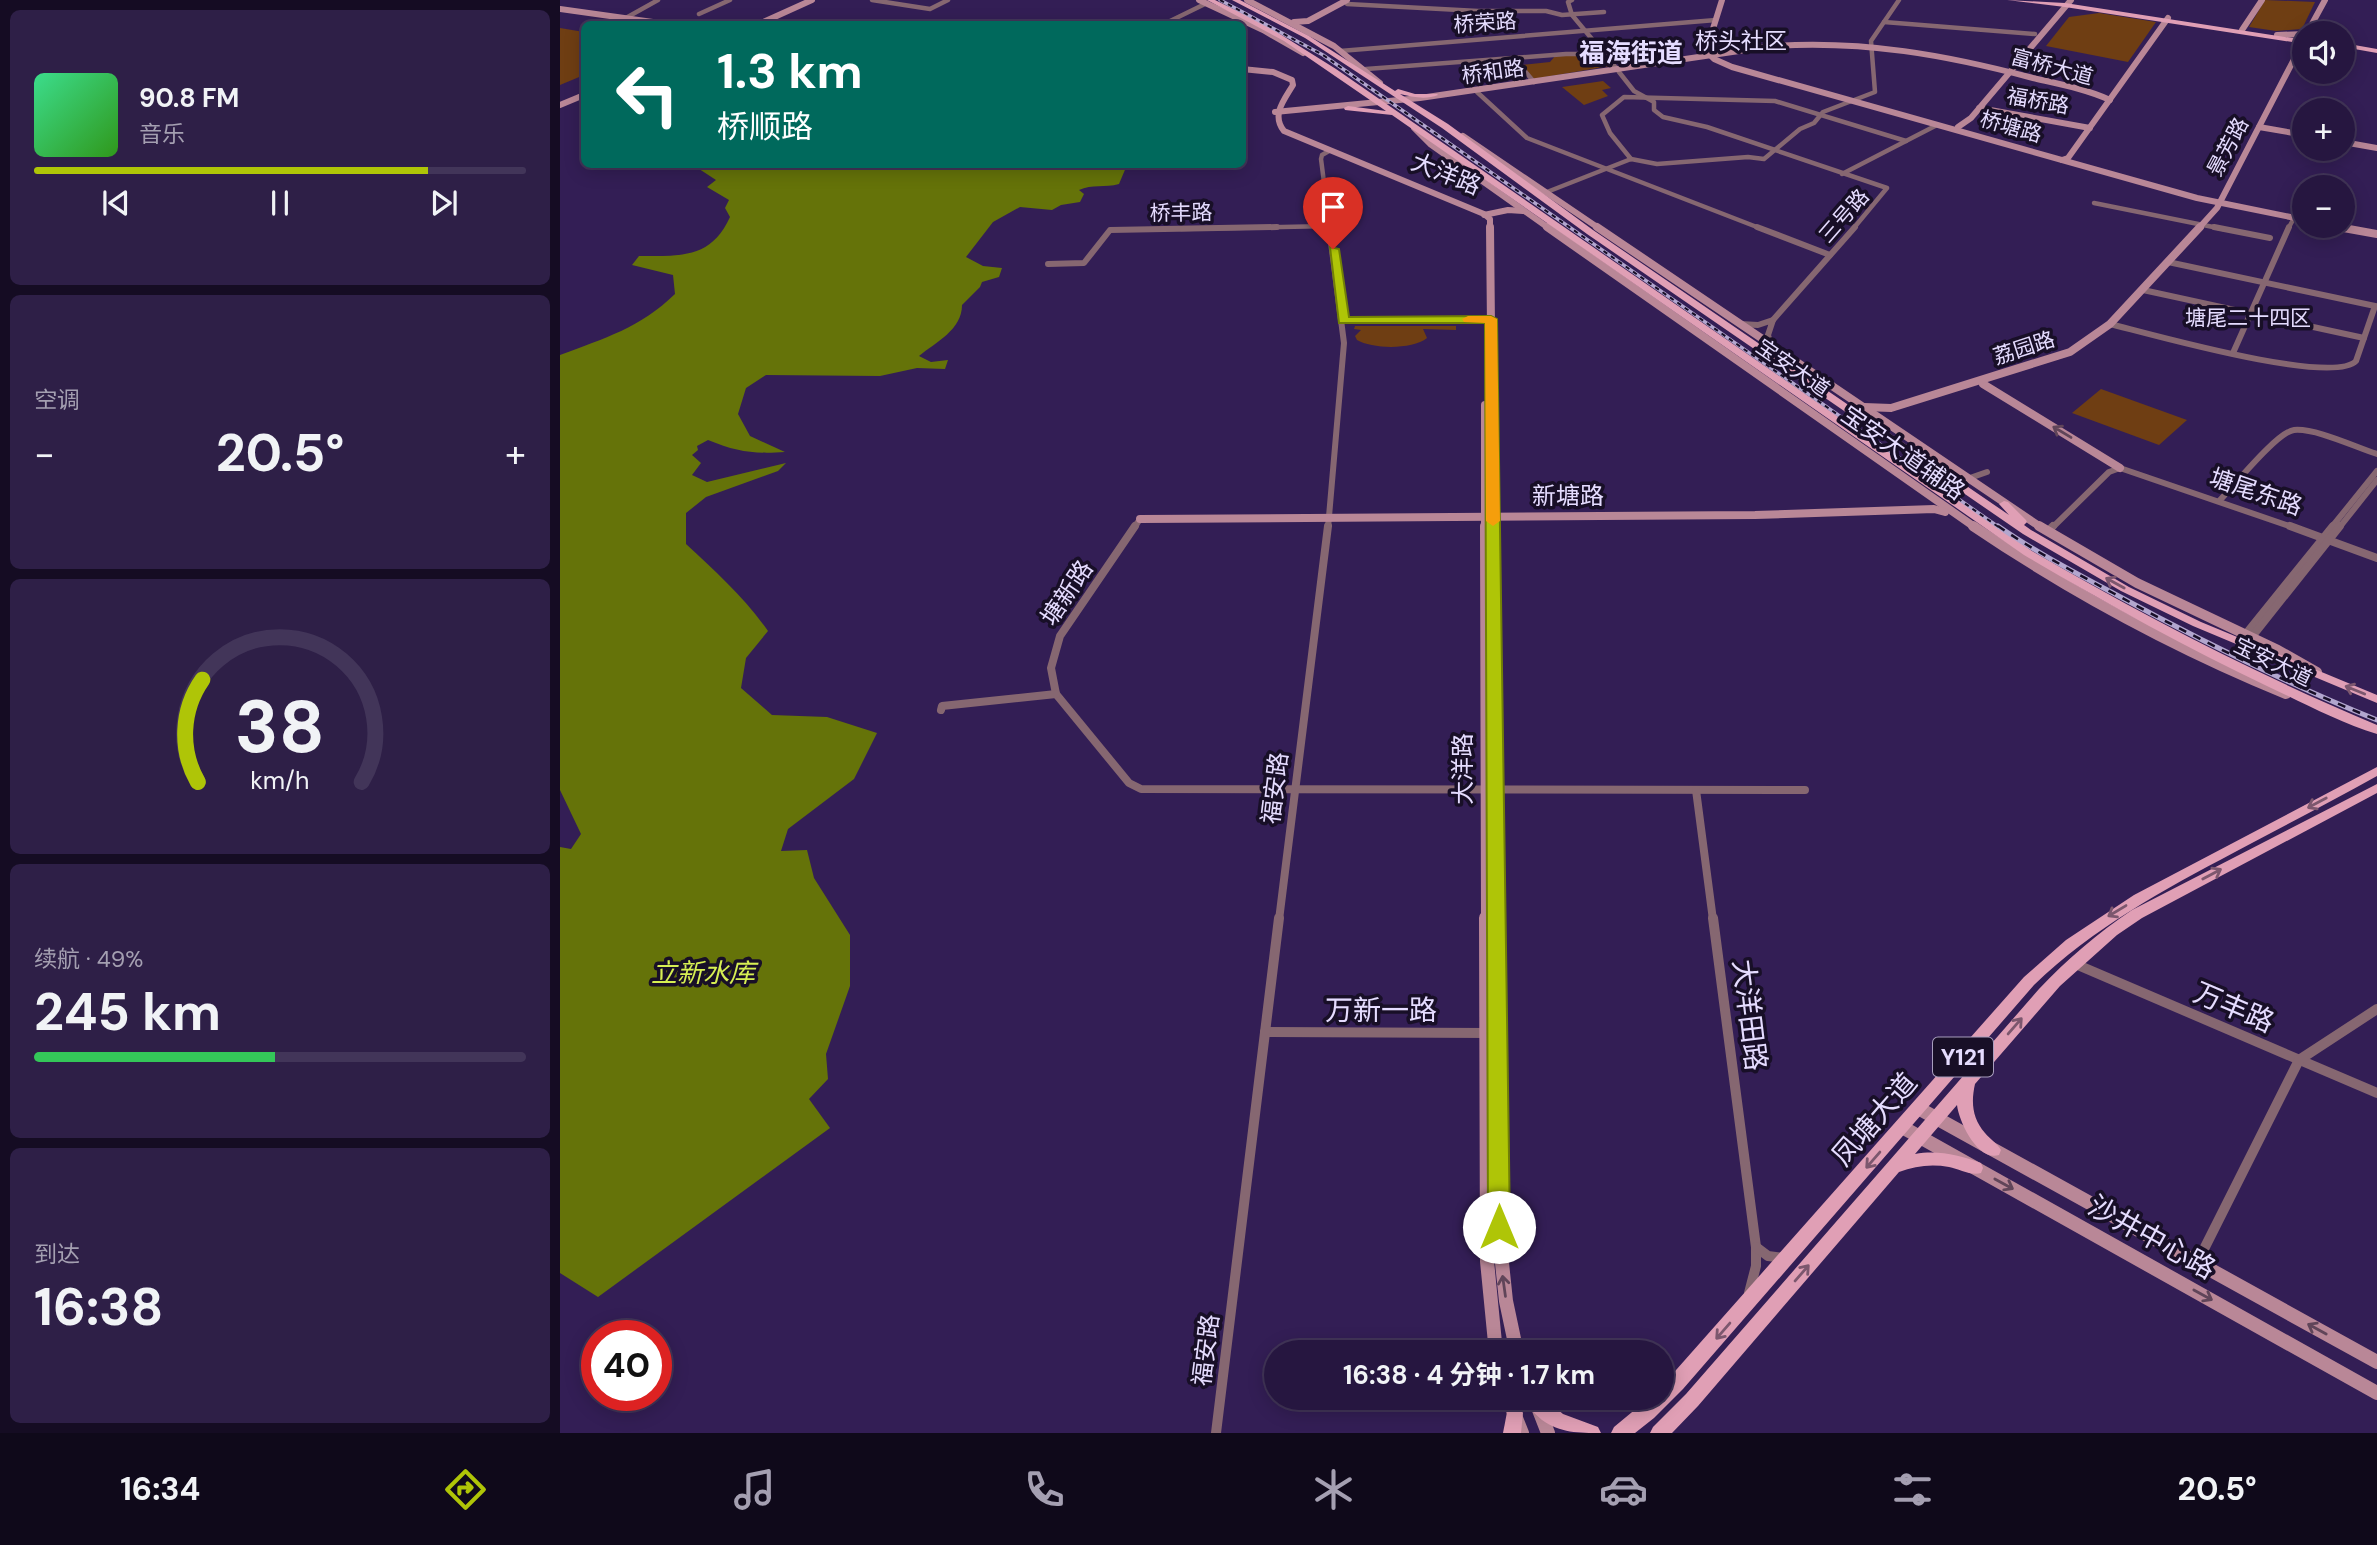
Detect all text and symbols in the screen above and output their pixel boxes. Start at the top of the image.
street label: 桥荣路 [1453,7,1517,39]
map controls [2292,21,2355,238]
button: sound [2292,21,2355,84]
district label: 桥头社区 [1695,26,1787,56]
district label: 福海街道 [1579,36,1683,70]
text: 1.3 km [717,39,863,103]
street label: 富桥大道 [2008,43,2096,91]
icon: left [602,49,693,140]
street label: 桥和路 [1460,54,1526,90]
text: 90.8 FM [139,81,239,115]
street label: 福桥路 [2005,82,2071,120]
button: + [2292,98,2355,161]
street label: 桥塘路 [1977,105,2045,149]
text: 桥顺路 [717,106,813,148]
street label: 景芳路 [2201,113,2255,181]
text: 音乐 [139,119,185,149]
street label: 大洋路 [1407,146,1485,201]
button: − [2292,175,2355,238]
pin [1303,177,1363,249]
street label: 三号路 [1813,183,1875,249]
icon: previous [97,184,135,222]
icon: pause [261,184,299,222]
icon: next [425,184,463,222]
icon: arrive [1314,188,1352,226]
street label: 桥丰路 [1149,198,1213,228]
district label: 塘尾二十四区 [2185,304,2311,332]
street label: 荔园路 [1990,325,2058,371]
street label: 宝安大道 [1751,332,1835,404]
text: 空调 [34,385,80,415]
street label: 宝安大道辅路 [1835,399,1971,507]
text: 20.5° [216,419,344,487]
one-way arrow [2053,425,2073,439]
text: − [34,429,55,479]
text: + [505,429,526,479]
street label: 塘尾东路 [2206,461,2307,522]
street label: 新塘路 [1532,480,1604,511]
street label: 塘新路 [1034,554,1100,631]
one-way arrow [2105,576,2125,590]
street label: 宝安大道 [2229,631,2317,693]
text: 38 [235,681,325,776]
one-way arrow [2345,683,2366,696]
street label: 大洋路 [1447,733,1478,805]
street label: 福安路 [1255,750,1294,826]
text: km/h [250,764,310,797]
one-way arrow [2307,797,2328,810]
one-way arrow [2201,867,2222,880]
one-way arrow [2107,904,2127,918]
text: 续航 · 49% [34,944,143,974]
water label: 立新水库 [651,956,759,990]
street label: 大洋田路 [1724,957,1775,1073]
street label: 万丰路 [2188,974,2280,1041]
text: 245 km [34,978,221,1046]
street label: 万新一路 [1325,992,1437,1029]
one-way arrow [2007,1018,2023,1036]
road number: Y121 [1933,1038,1993,1076]
street label: 凤塘大道 [1824,1065,1925,1174]
one-way arrow [1865,1151,1881,1169]
one-way arrow [1994,1177,2014,1191]
street label: 沙井中心路 [2082,1187,2222,1288]
position arrow [1462,1190,1536,1264]
text: 到达 [34,1239,80,1269]
one-way arrow [1794,1264,1810,1282]
text: 16:38 [34,1273,163,1341]
one-way arrow [1497,1275,1510,1298]
one-way arrow [2192,1288,2212,1302]
street label: 福安路 [1186,1312,1225,1388]
speed limit sign: 40 [581,1320,672,1411]
one-way arrow [1715,1322,1731,1340]
one-way arrow [2308,1322,2328,1336]
text: 16:38 · 4 分钟 · 1.7 km [1343,1358,1595,1392]
icon: directions [441,1465,490,1514]
icon: music [730,1465,779,1514]
icon: phone [1020,1465,1069,1514]
icon: climate [1309,1465,1358,1514]
icon: car [1599,1465,1648,1514]
icon: filters [1888,1465,1937,1514]
text: 16:34 [120,1468,200,1510]
text: 20.5° [2178,1468,2257,1510]

